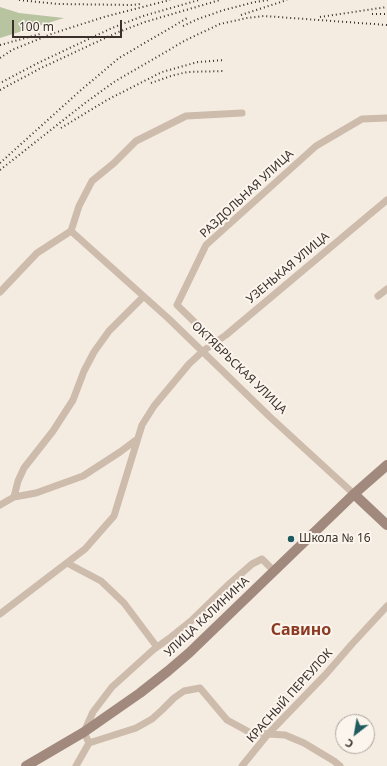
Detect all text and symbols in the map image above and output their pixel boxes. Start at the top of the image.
scale bar [14,12,124,38]
text: 100 m [19,18,54,35]
street label: РАЗДОЛЬНАЯ УЛИЦА [197,147,297,241]
street label: УЗЕНЬКАЯ УЛИЦА [244,229,332,307]
street label: ОКТЯБРЬСКАЯ УЛИЦА [188,319,290,417]
place label: Школа № 16 [299,532,371,546]
marker: Школа № 16 [286,534,296,544]
street label: УЛИЦА КАЛИНИНА [162,574,252,660]
district label: Савино [271,620,331,640]
street label: КРАСНЫЙ ПЕРЕУЛОК [244,646,336,746]
north arrow [335,714,375,754]
text: С [342,736,356,752]

